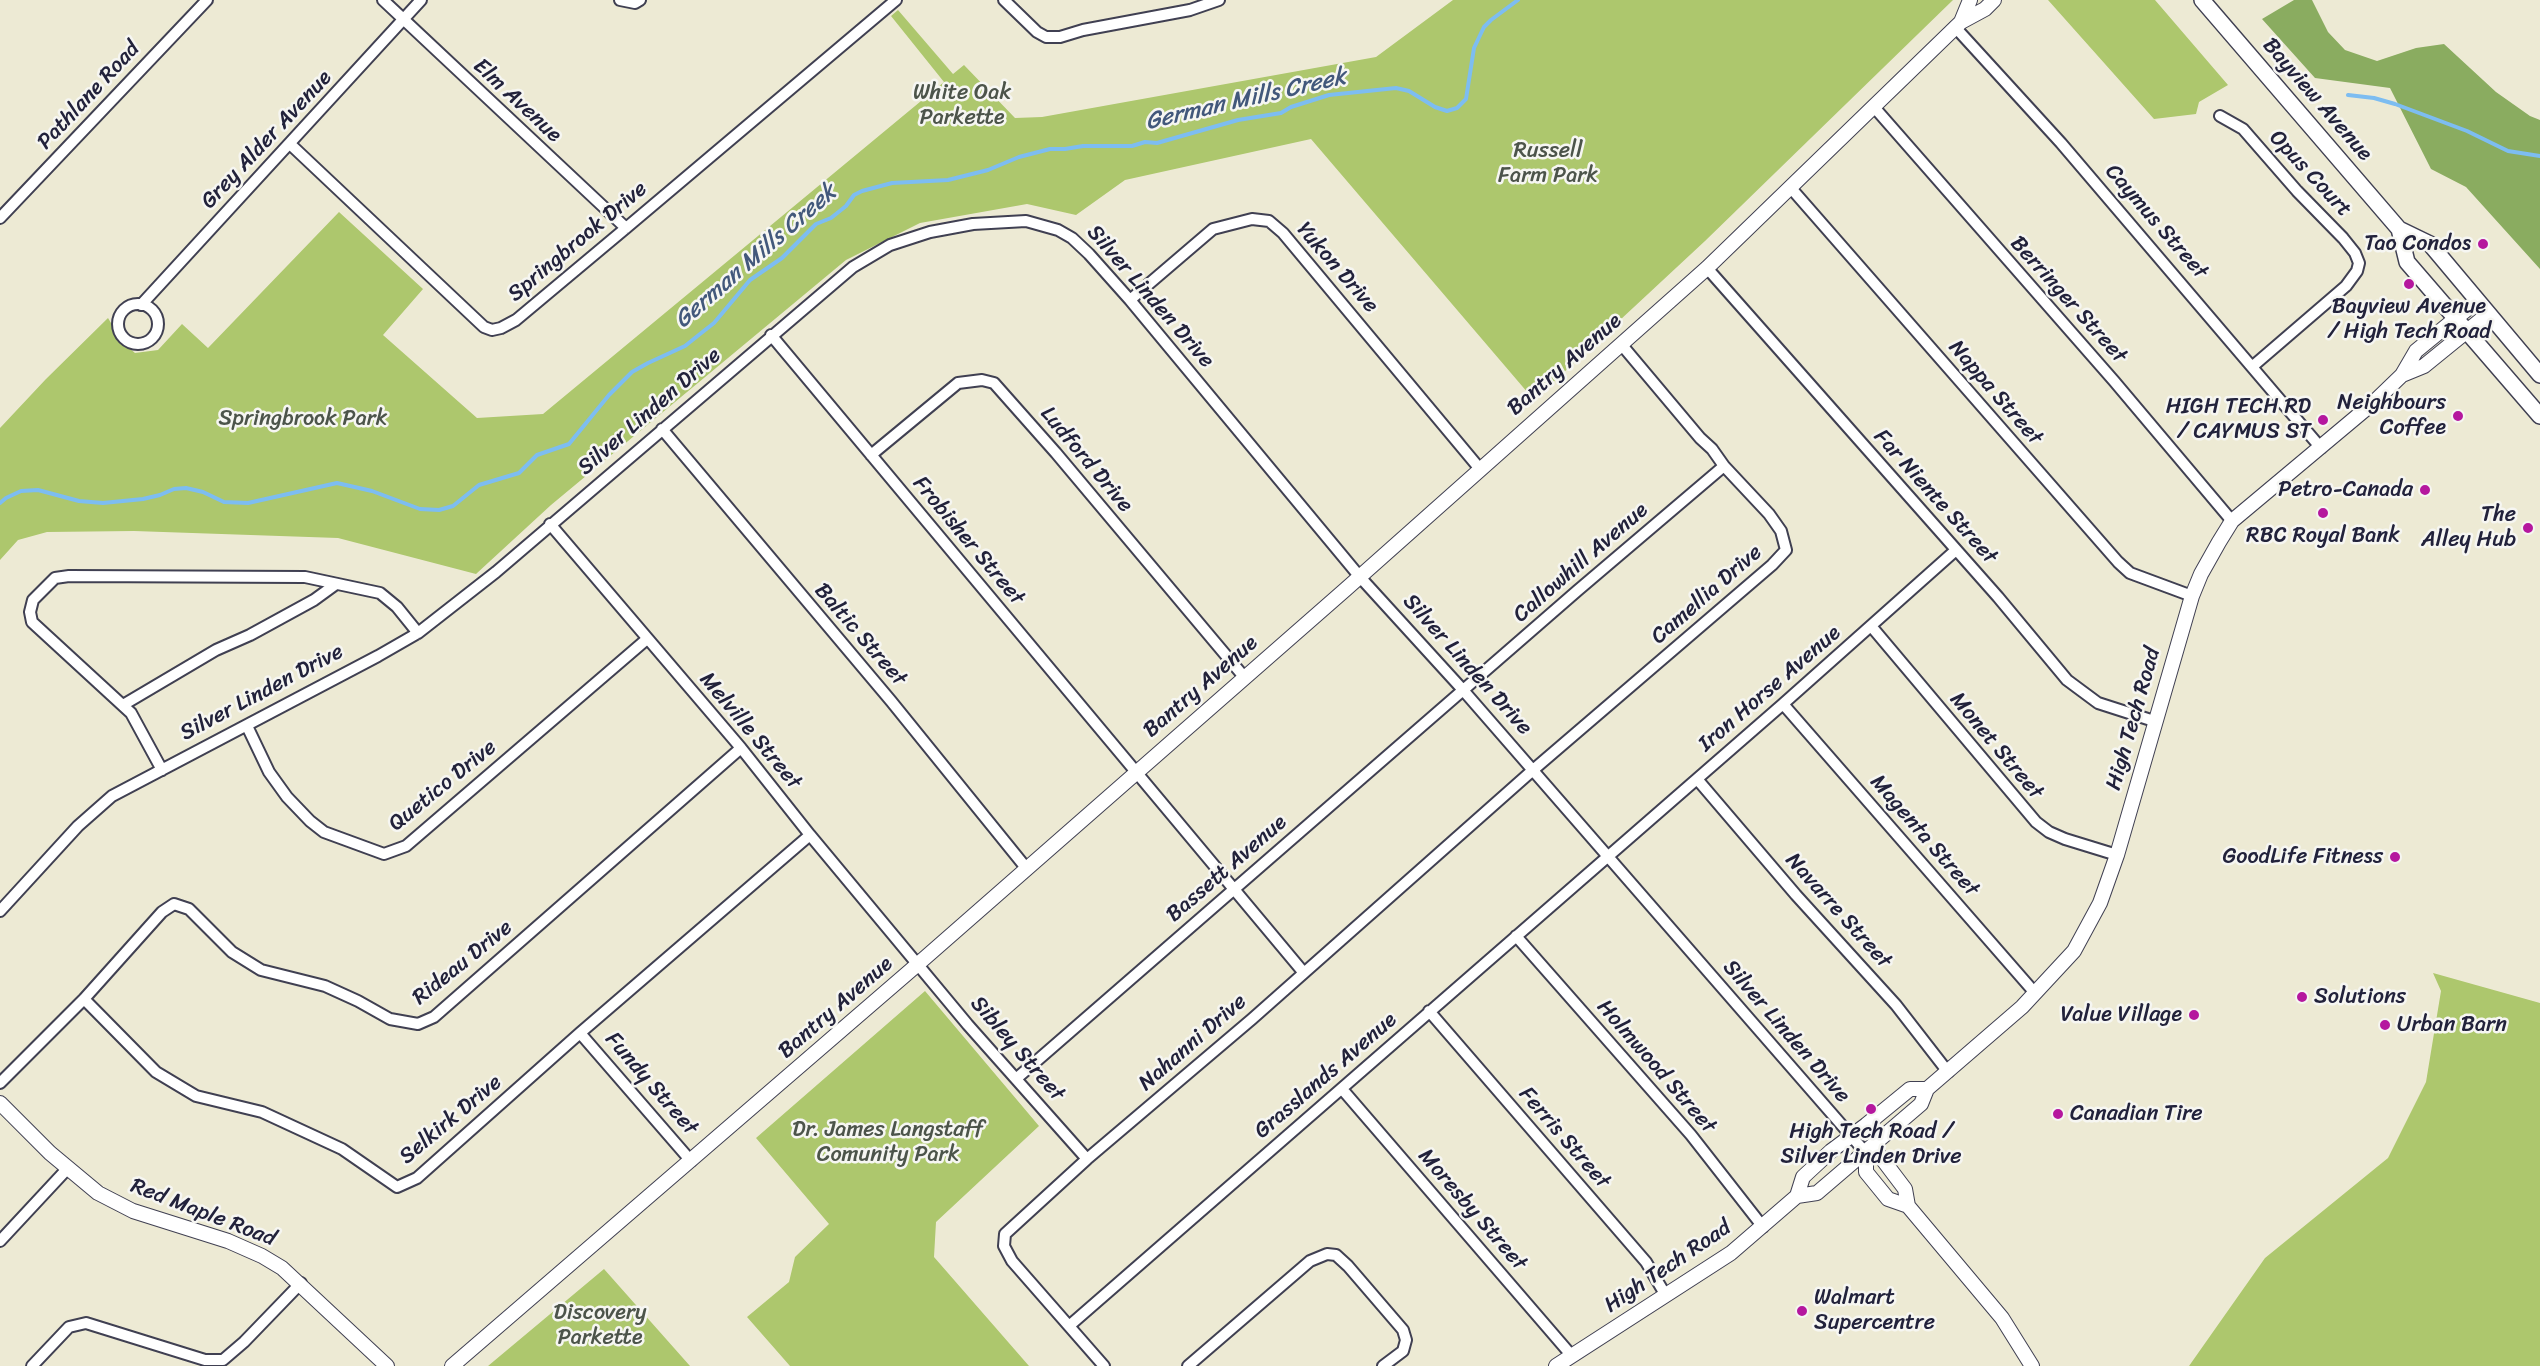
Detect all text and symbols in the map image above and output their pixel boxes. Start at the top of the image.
street label: Bayview Avenue [2256,33,2378,167]
street label: Pathlane Road [32,36,146,156]
street label: Elm Avenue [467,53,567,149]
water label: German Mills Creek [1143,63,1349,137]
street label: Grey Alder Avenue [196,65,338,215]
park label: White Oak Parkette [913,80,1011,132]
street label: Opus Court [2263,125,2357,223]
park label: Russell Farm Park [1498,138,1598,190]
street label: Caymus Street [2099,159,2213,285]
street label: Springbrook Drive [503,176,653,308]
water label: German Mills Creek [669,179,843,335]
street label: Yukon Drive [1290,217,1384,319]
street label: Silver Linden Drive [1081,220,1219,374]
street label: Berringer Street [2004,231,2132,369]
place label: Tao Condos [2364,231,2471,257]
marker: Tao Condos [2476,237,2490,251]
marker: Bayview Avenue / High Tech Road [2402,277,2416,291]
place label: Bayview Avenue / High Tech Road [2327,294,2491,346]
street label: Bantry Avenue [1502,308,1628,422]
street label: Nappa Street [1942,335,2048,451]
street label: Silver Linden Drive [573,343,727,481]
place label: Neighbours Coffee [2337,390,2446,442]
place label: HIGH TECH RD / CAYMUS ST [2166,394,2311,446]
street label: Ludford Drive [1034,402,1138,518]
park label: Springbrook Park [219,406,387,432]
marker: Neighbours Coffee [2451,409,2465,423]
marker: HIGH TECH RD / CAYMUS ST [2316,413,2330,427]
street label: Far Niente Street [1868,424,2002,570]
street label: Frobisher Street [907,471,1029,611]
place label: Petro-Canada [2278,477,2413,503]
marker: Petro-Canada [2418,483,2432,497]
street label: Callowhill Avenue [1508,497,1654,629]
place label: The Alley Hub [2421,502,2516,554]
marker: RBC Royal Bank [2316,506,2330,520]
marker: The Alley Hub [2521,521,2535,535]
place label: RBC Royal Bank [2246,523,2400,549]
street label: Camellia Drive [1646,540,1768,650]
street label: Baltic Street [808,578,912,692]
street label: Silver Linden Drive [1397,589,1537,741]
street label: Iron Horse Avenue [1694,620,1846,758]
street label: Bantry Avenue [1138,630,1264,744]
street label: Silver Linden Drive [176,639,348,747]
street label: High Tech Road [2101,645,2167,793]
street label: Melville Street [693,667,807,795]
street label: Monet Street [1944,687,2048,805]
street label: Quetico Drive [384,735,502,837]
street label: Magenta Street [1864,770,1984,902]
street label: Bassett Avenue [1162,810,1292,928]
place label: GoodLife Fitness [2223,844,2383,870]
street label: Navarre Street [1779,848,1897,974]
marker: GoodLife Fitness [2388,850,2402,864]
street label: Rideau Drive [408,915,518,1011]
street label: Bantry Avenue [773,951,899,1065]
street label: Silver Linden Drive [1717,955,1855,1109]
place label: Solutions [2314,984,2406,1010]
street label: Nahanni Drive [1134,989,1252,1097]
marker: Solutions [2295,990,2309,1004]
street label: Sibley Street [964,991,1070,1107]
street label: Holmwood Street [1591,995,1721,1139]
place label: Value Village [2061,1002,2182,1028]
street label: Grasslands Avenue [1250,1007,1402,1145]
marker: Value Village [2187,1008,2201,1022]
place label: Urban Barn [2397,1012,2507,1038]
marker: Urban Barn [2378,1018,2392,1032]
street label: Fundy Street [599,1027,703,1141]
street label: Selkirk Drive [395,1070,507,1170]
street label: Ferris Street [1513,1082,1615,1194]
place label: Canadian Tire [2070,1101,2203,1127]
marker: High Tech Road / Silver Linden Drive [1864,1102,1878,1116]
marker: Canadian Tire [2051,1107,2065,1121]
park label: Dr. James Langstaff Comunity Park [792,1117,984,1168]
place label: High Tech Road / Silver Linden Drive [1781,1119,1961,1170]
street label: Moresby Street [1412,1144,1532,1276]
street label: Red Maple Road [127,1173,279,1253]
street label: High Tech Road [1600,1215,1736,1319]
place label: Walmart Supercentre [1814,1285,1935,1336]
park label: Discovery Parkette [554,1300,646,1352]
marker: Walmart Supercentre [1795,1304,1809,1318]

